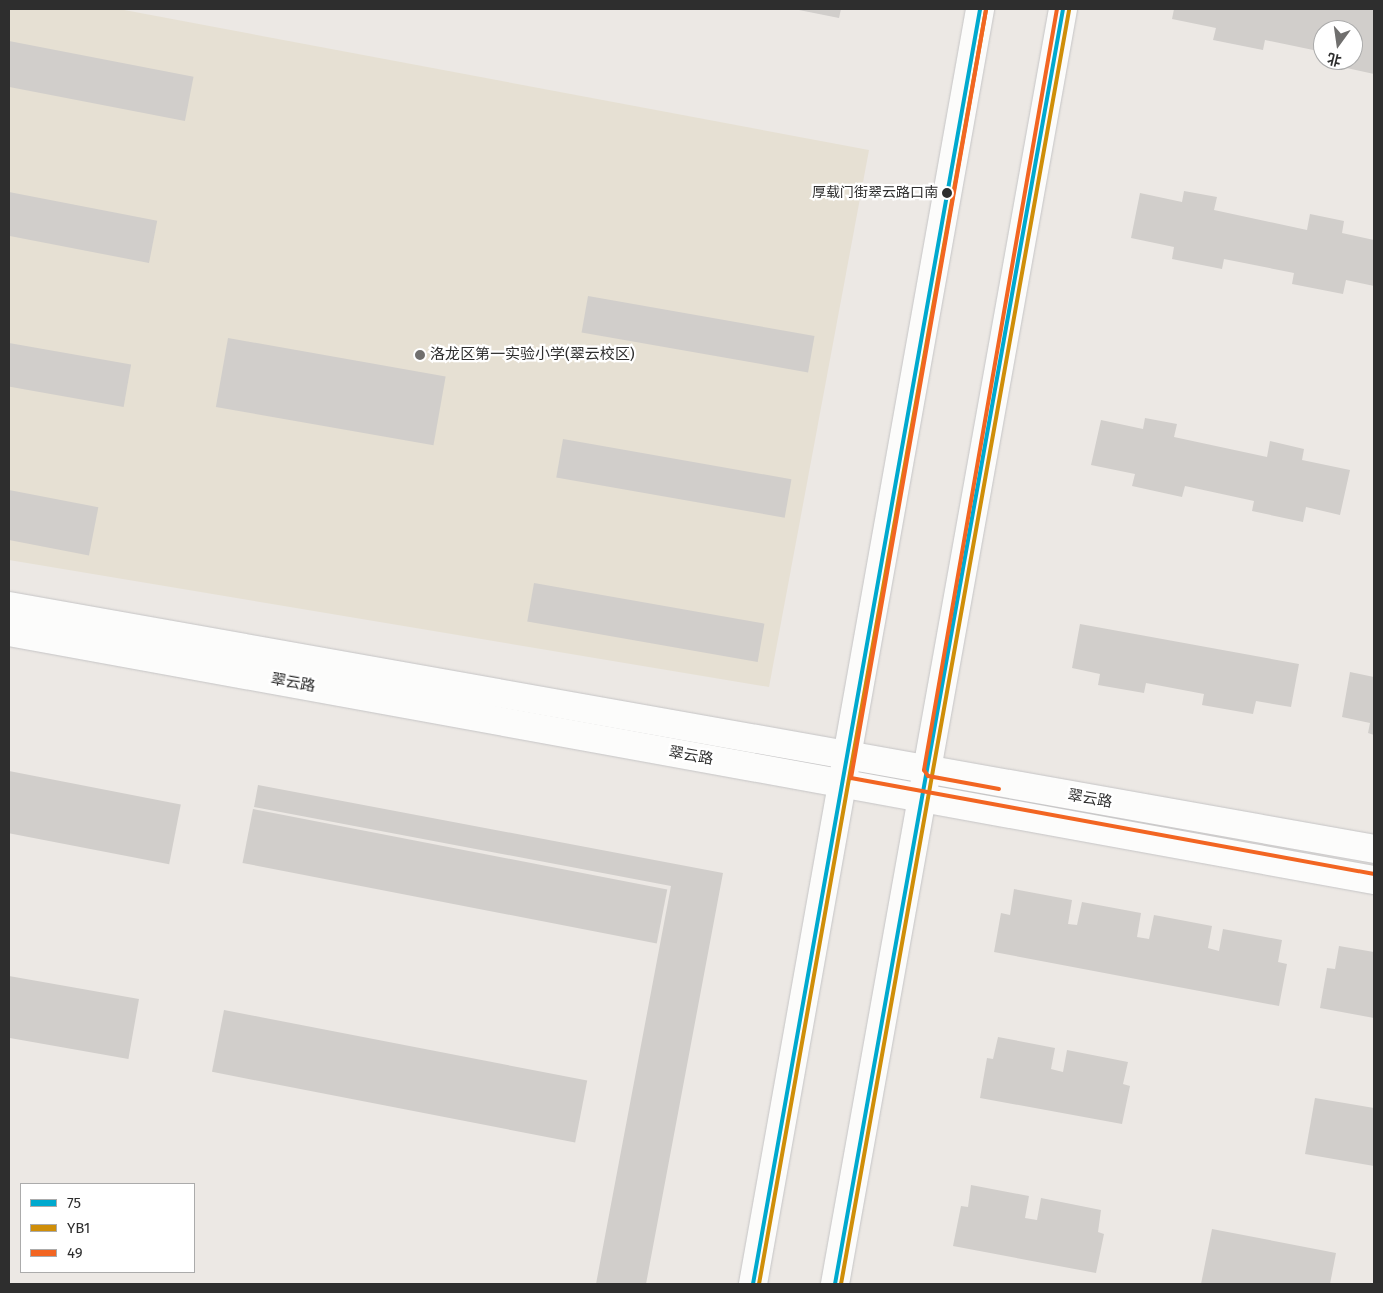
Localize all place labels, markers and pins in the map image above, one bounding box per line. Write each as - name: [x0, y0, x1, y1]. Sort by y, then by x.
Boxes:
- place label: 厚载门街翠云路口南: [812, 185, 938, 201]
- marker: 厚载门街翠云路口南: [942, 188, 952, 198]
- place label: 洛龙区第一实验小学(翠云校区): [430, 346, 635, 364]
- marker: 洛龙区第一实验小学(翠云校区): [414, 349, 426, 361]

